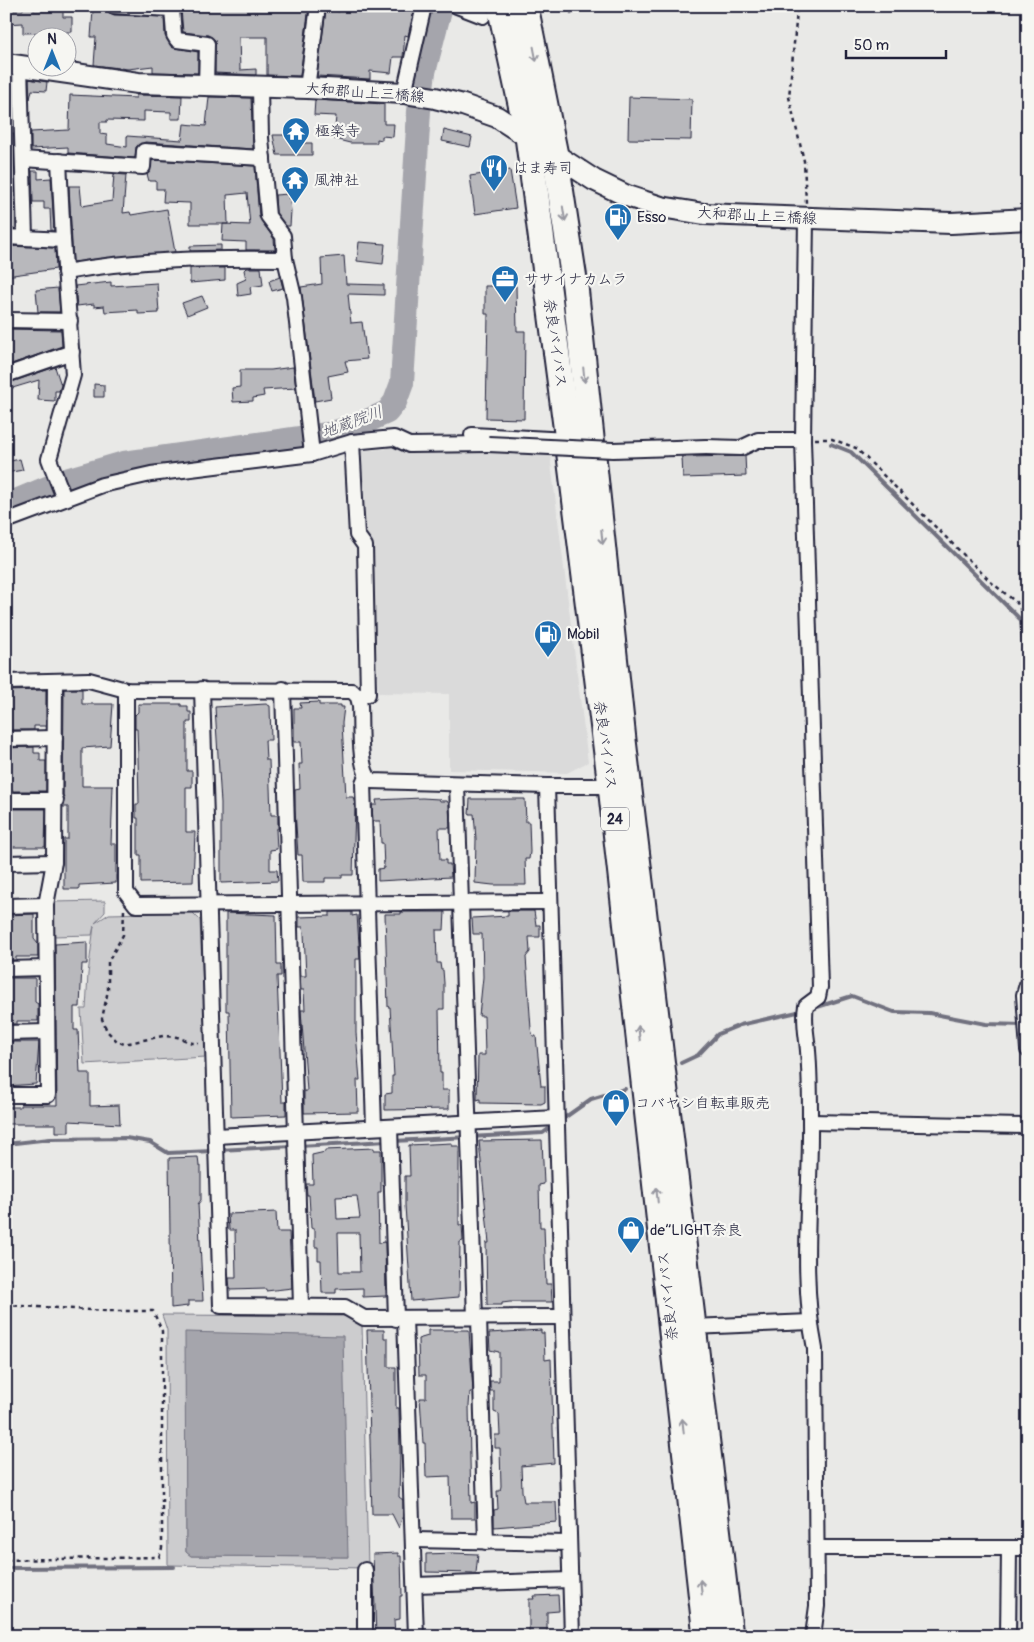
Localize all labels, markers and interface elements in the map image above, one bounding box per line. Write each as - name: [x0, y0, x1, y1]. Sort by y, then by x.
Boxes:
- north arrow: [28, 28, 78, 78]
- scale bar: [846, 28, 946, 60]
- text: N: [47, 31, 57, 48]
- text: 50 m: [854, 36, 889, 55]
- one-way arrow: [530, 46, 540, 62]
- street label: 大和郡山上三橋線: [304, 79, 426, 107]
- temple icon: 極楽寺: [281, 116, 311, 155]
- place label: 極楽寺: [315, 122, 360, 141]
- restaurant icon: はま寿司: [479, 153, 509, 192]
- place label: はま寿司: [513, 159, 573, 178]
- temple icon: 風神社: [280, 165, 310, 204]
- place label: 風神社: [314, 171, 359, 190]
- fuel station icon: Esso: [603, 202, 633, 241]
- street label: 大和郡山上三橋線: [697, 203, 817, 229]
- one-way arrow: [559, 206, 569, 222]
- place label: Esso: [637, 208, 666, 227]
- office icon: ササイナカムラ: [490, 264, 520, 303]
- place label: ササイナカムラ: [524, 270, 627, 289]
- street label: 奈良バイパス: [539, 297, 571, 389]
- one-way arrow: [579, 367, 589, 383]
- water label: 地蔵院川: [319, 402, 385, 442]
- one-way arrow: [597, 528, 607, 544]
- fuel station icon: Mobil: [533, 619, 563, 658]
- place label: Mobil: [567, 625, 599, 644]
- street label: 奈良バイパス: [589, 699, 621, 791]
- road number: 24: [601, 808, 629, 831]
- one-way arrow: [634, 1026, 644, 1042]
- shop icon: コバヤシ自転車販売: [601, 1088, 631, 1127]
- place label: コバヤシ自転車販売: [635, 1094, 770, 1113]
- one-way arrow: [652, 1187, 662, 1203]
- shop icon: de”LIGHT奈良: [616, 1215, 646, 1254]
- place label: de”LIGHT奈良: [650, 1221, 741, 1240]
- street label: 奈良バイパス: [654, 1250, 682, 1342]
- one-way arrow: [678, 1418, 688, 1434]
- one-way arrow: [696, 1580, 706, 1596]

